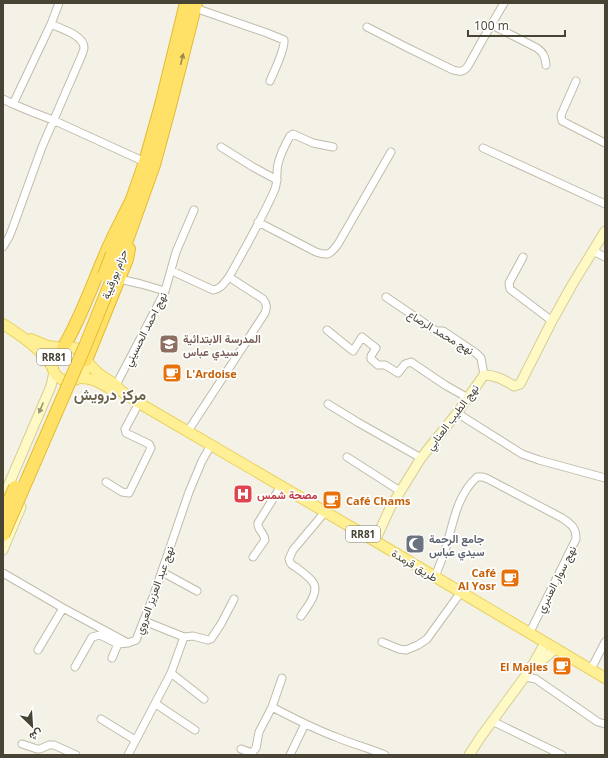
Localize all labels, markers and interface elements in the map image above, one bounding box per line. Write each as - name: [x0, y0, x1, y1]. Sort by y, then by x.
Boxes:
- scale bar: [468, 12, 565, 38]
- text: 100 m: [474, 17, 509, 34]
- one-way arrow: [179, 53, 185, 65]
- street label: حزام بورقيبة: [98, 247, 131, 302]
- street label: نهج احمد الحسيني: [120, 289, 173, 370]
- street label: نهج محمد الرصاع: [405, 306, 477, 359]
- place label: المدرسة الابتدائية سيدي عباس: [183, 331, 261, 361]
- school or university icon: المدرسة الابتدائية سيدي عباس: [158, 333, 180, 355]
- road number: RR81: [37, 349, 71, 365]
- cafe icon: L'Ardoise: [161, 362, 183, 384]
- place label: L'Ardoise: [186, 366, 237, 381]
- street label: نهج الطيب العنابي: [422, 381, 484, 455]
- district label: مركز درويش: [74, 384, 146, 404]
- one-way arrow: [38, 403, 44, 414]
- hospital icon: مصحة شمس: [232, 483, 254, 505]
- place label: مصحة شمس: [257, 487, 317, 502]
- cafe icon: Café Chams: [321, 489, 343, 511]
- place label: Café Chams: [346, 493, 411, 508]
- road number: RR81: [346, 526, 380, 542]
- place label: جامع الرحمة سيدي عباس: [429, 531, 485, 561]
- mosque icon: جامع الرحمة سيدي عباس: [404, 533, 426, 555]
- street label: نهج سوار العنبري: [533, 543, 582, 616]
- street label: نهج عبد العزيز العروي: [131, 544, 180, 637]
- street label: طريق قرمدة: [389, 545, 441, 585]
- place label: Café Al Yosr: [458, 565, 496, 593]
- cafe icon: Café Al Yosr: [499, 567, 521, 589]
- cafe icon: El Majles: [551, 655, 573, 677]
- place label: El Majles: [500, 659, 549, 674]
- north arrow: [12, 706, 52, 746]
- text: ش: [27, 726, 46, 745]

